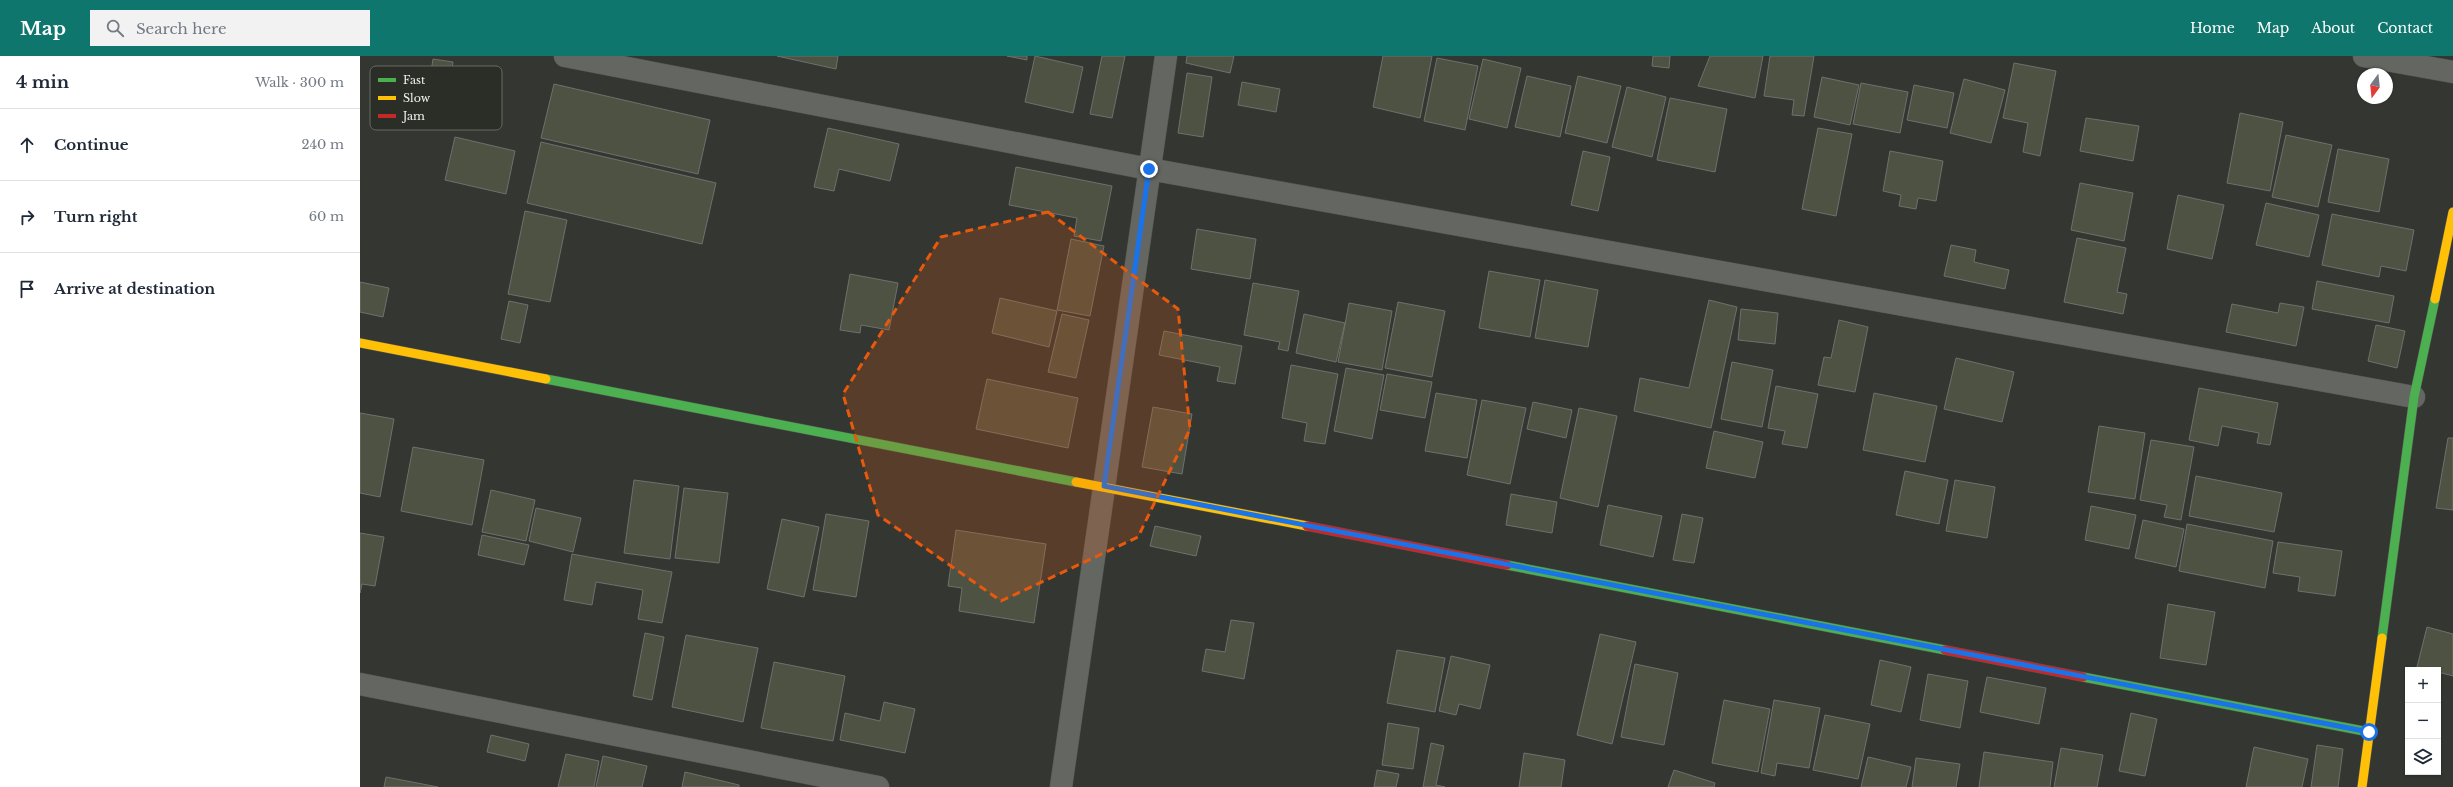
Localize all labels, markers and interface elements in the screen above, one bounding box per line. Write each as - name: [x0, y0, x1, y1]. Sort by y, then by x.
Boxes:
- search box: [90, 10, 370, 46]
- text: Map: [20, 17, 66, 40]
- icon: search: [104, 17, 126, 39]
- text: Search here: [136, 19, 227, 38]
- text: Home: [2190, 19, 2235, 37]
- text: Map: [2257, 19, 2289, 37]
- text: About: [2311, 19, 2355, 37]
- text: Contact: [2377, 19, 2433, 37]
- legend: [370, 66, 502, 130]
- north arrow: [2357, 68, 2393, 104]
- text: 4 min: [16, 72, 69, 93]
- text: Fast: [403, 73, 426, 87]
- text: Walk · 300 m: [255, 74, 344, 91]
- text: Slow: [403, 91, 431, 105]
- text: Jam: [401, 109, 425, 123]
- icon: ahead: [16, 134, 38, 156]
- text: Continue: [54, 135, 129, 154]
- text: 240 m: [301, 136, 344, 153]
- route end: [1140, 160, 1158, 178]
- icon: right: [16, 206, 38, 228]
- text: Turn right: [54, 207, 137, 226]
- text: 60 m: [309, 208, 344, 225]
- icon: arrive: [16, 278, 38, 300]
- text: Arrive at destination: [54, 279, 215, 298]
- map controls: [2405, 667, 2441, 775]
- button: +: [2405, 667, 2441, 703]
- button: −: [2405, 703, 2441, 739]
- route start: [2360, 723, 2378, 741]
- button: layers: [2405, 739, 2441, 775]

